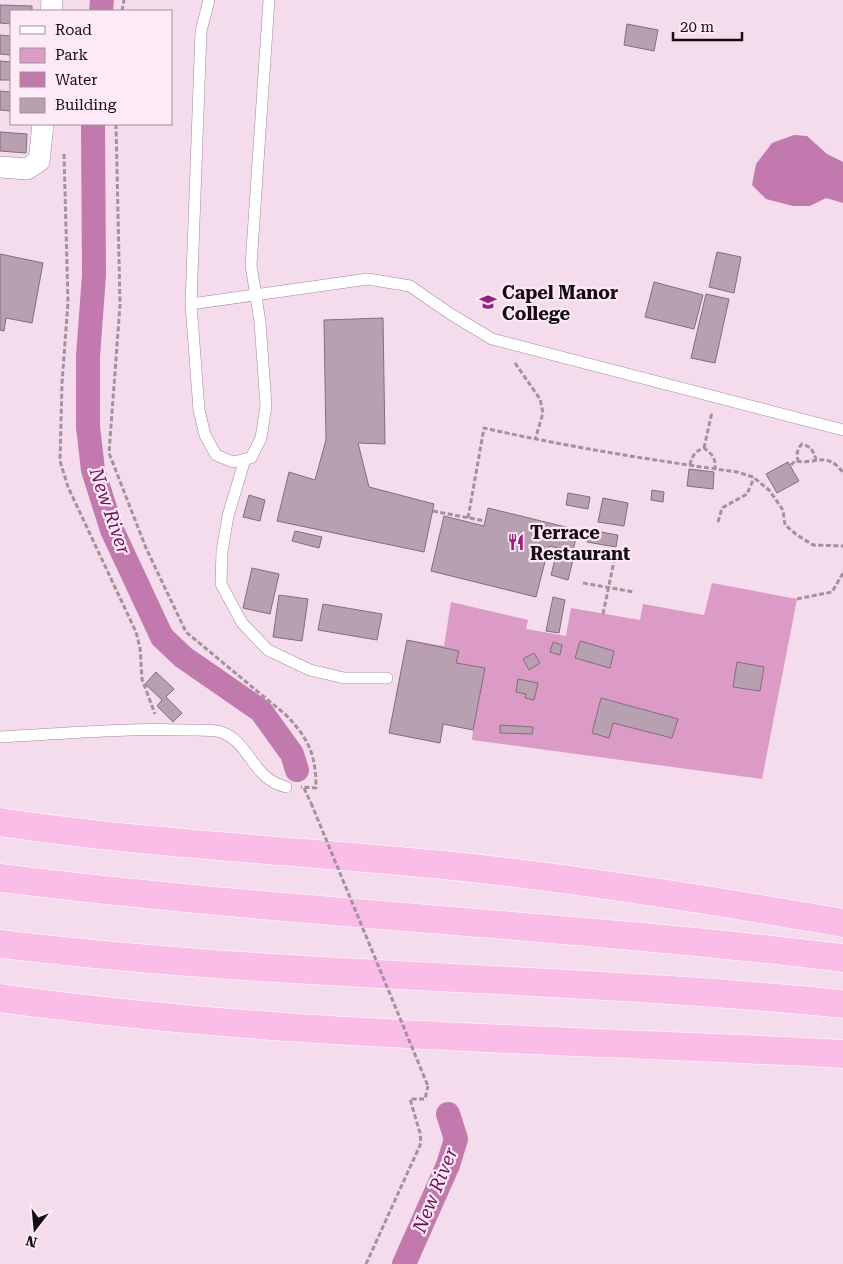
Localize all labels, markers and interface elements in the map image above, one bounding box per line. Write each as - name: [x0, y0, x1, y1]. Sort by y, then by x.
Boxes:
- legend: [10, 10, 172, 125]
- scale bar: [673, 10, 742, 42]
- text: 20 m: [680, 18, 715, 36]
- text: Road: [55, 21, 92, 39]
- text: Park: [55, 46, 89, 64]
- text: Water: [55, 71, 97, 89]
- text: Building: [55, 96, 117, 114]
- place label: Capel Manor College: [502, 282, 618, 324]
- school or university icon: Capel Manor College: [478, 292, 498, 312]
- water label: New River: [84, 464, 136, 557]
- place label: Terrace Restaurant: [530, 522, 630, 564]
- restaurant icon: Terrace Restaurant: [506, 532, 526, 552]
- water label: New River: [407, 1144, 463, 1237]
- north arrow: [10, 1204, 60, 1254]
- text: N: [24, 1232, 39, 1251]

